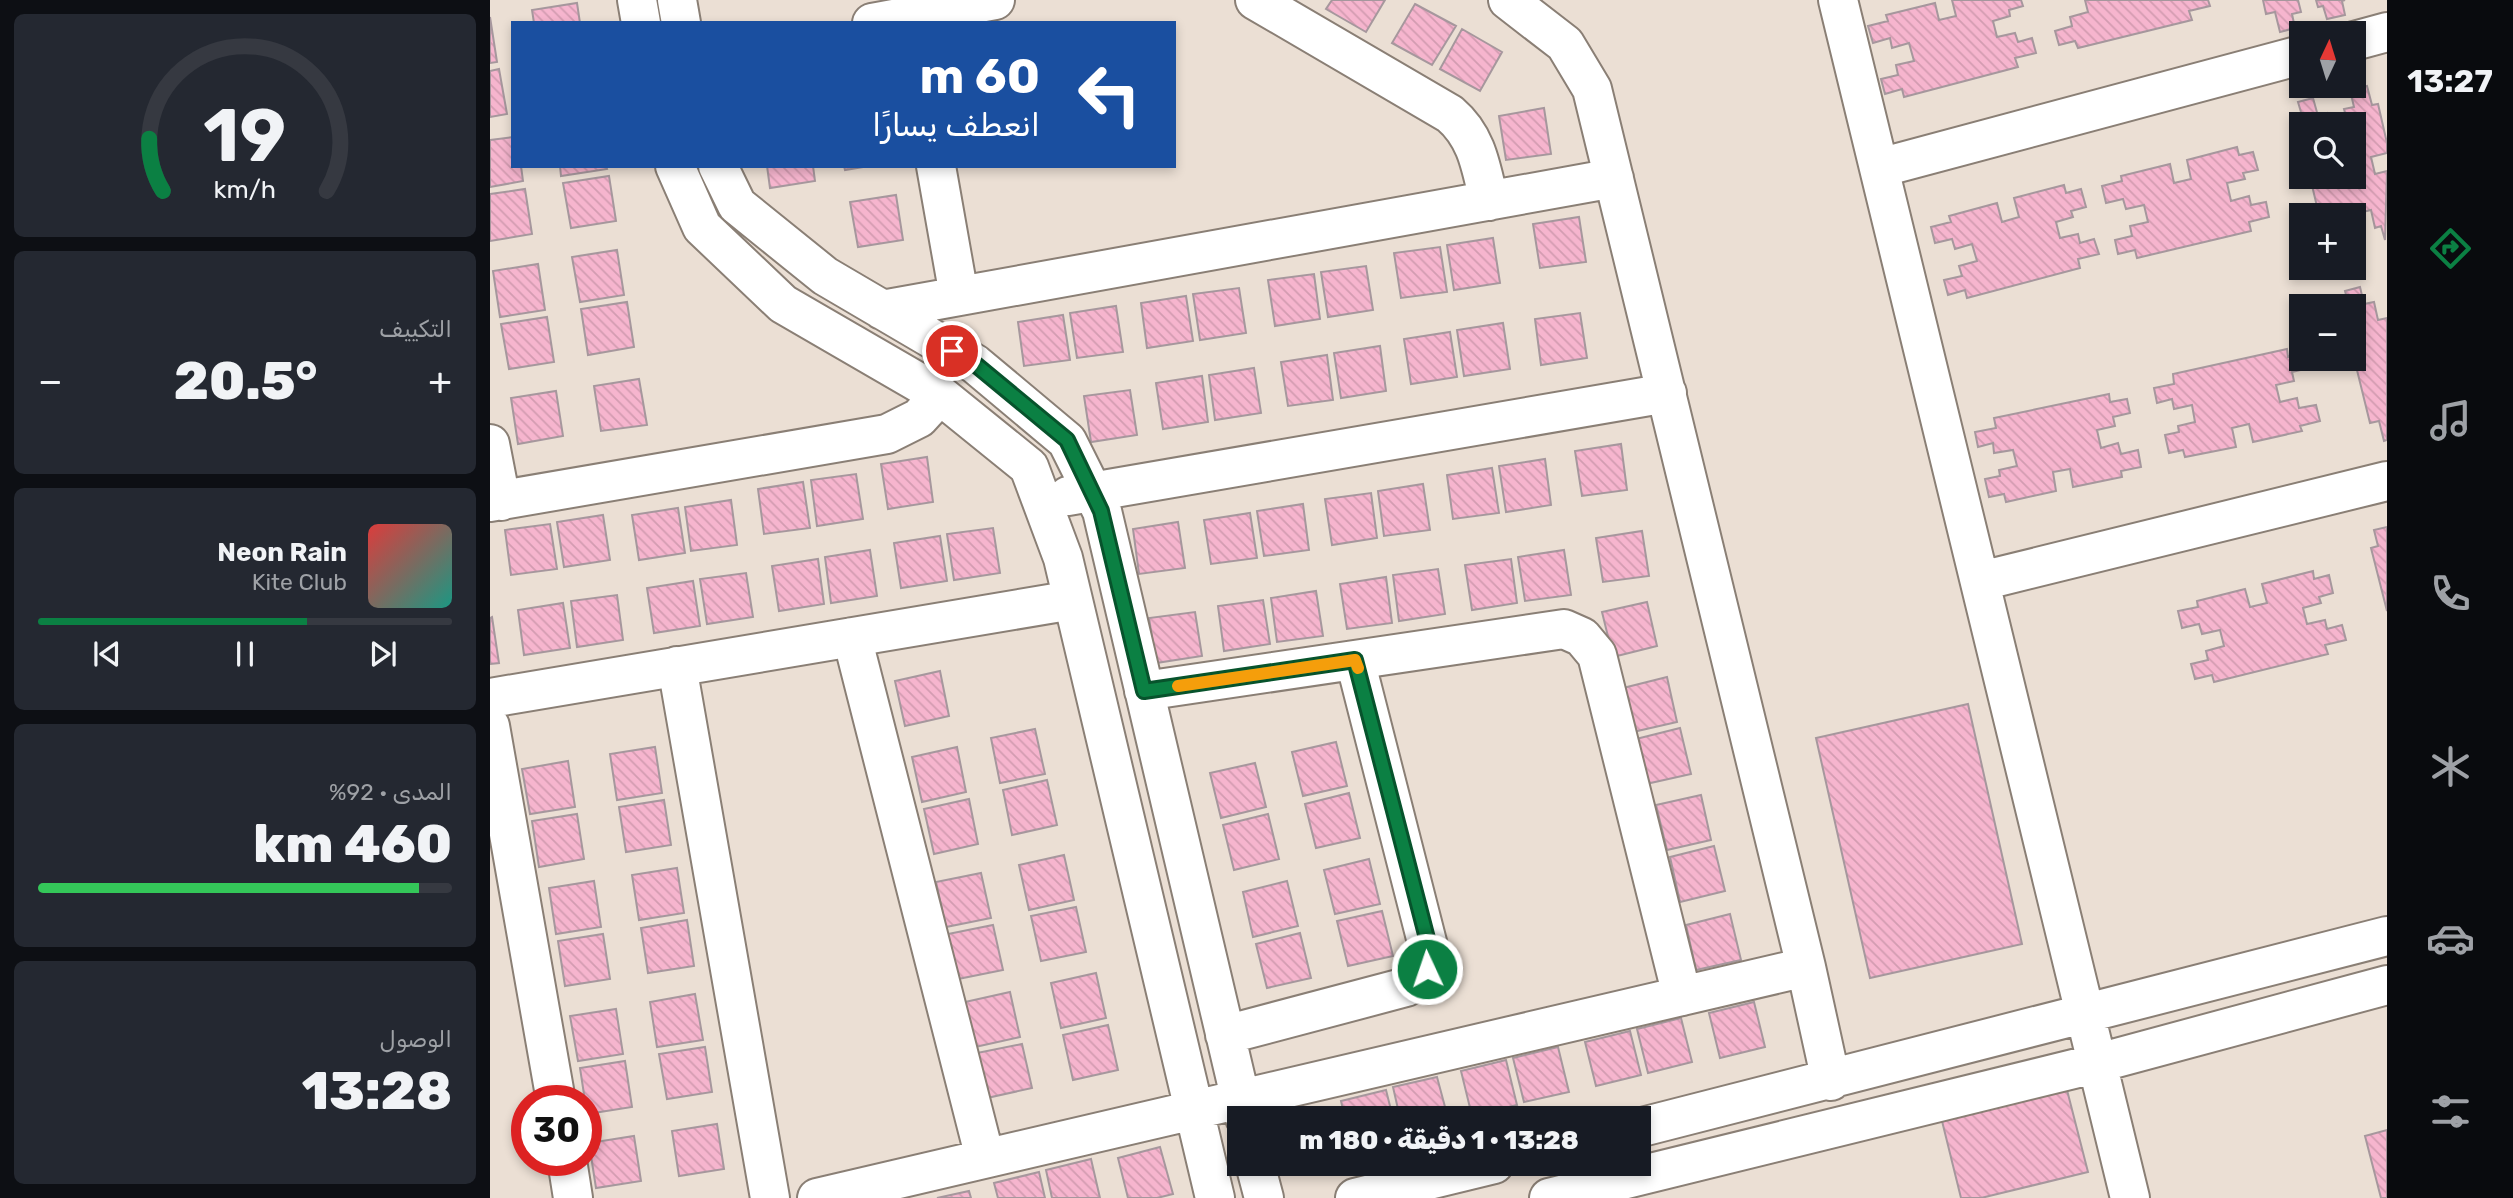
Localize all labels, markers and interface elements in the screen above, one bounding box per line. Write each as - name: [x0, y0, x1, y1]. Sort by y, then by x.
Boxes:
- north arrow: [2289, 21, 2366, 98]
- map controls: [2289, 21, 2366, 371]
- text: 60 m: [919, 47, 1040, 105]
- icon: left: [1064, 49, 1155, 140]
- text: 13:27: [2407, 62, 2493, 100]
- text: 19: [204, 94, 286, 180]
- text: انعطف يسارًا: [872, 106, 1040, 144]
- button: search: [2289, 112, 2366, 189]
- text: km/h: [214, 175, 276, 204]
- button: +: [2289, 203, 2366, 280]
- icon: directions: [2426, 224, 2475, 273]
- button: −: [2289, 294, 2366, 371]
- text: التكييف: [379, 315, 452, 343]
- pin: [922, 321, 982, 381]
- icon: arrive: [933, 332, 971, 370]
- text: 20.5°: [174, 350, 317, 412]
- text: −: [38, 358, 63, 404]
- text: +: [428, 358, 452, 404]
- icon: music: [2426, 396, 2475, 445]
- text: Neon Rain: [217, 537, 347, 568]
- text: Kite Club: [252, 568, 347, 596]
- icon: phone: [2426, 569, 2475, 618]
- icon: previous: [88, 635, 126, 673]
- icon: pause: [226, 635, 264, 673]
- icon: next: [364, 635, 402, 673]
- icon: climate: [2426, 742, 2475, 791]
- text: المدى · 92%: [329, 778, 452, 806]
- text: 460 km: [253, 813, 452, 875]
- icon: car: [2426, 914, 2475, 963]
- position arrow: [1390, 932, 1464, 1006]
- text: الوصول: [380, 1025, 452, 1053]
- text: 13:28: [302, 1060, 452, 1122]
- speed limit sign: 30: [511, 1085, 602, 1176]
- icon: filters: [2426, 1087, 2475, 1136]
- text: 13:28 · 1 دقيقة · 180 m: [1299, 1125, 1579, 1156]

